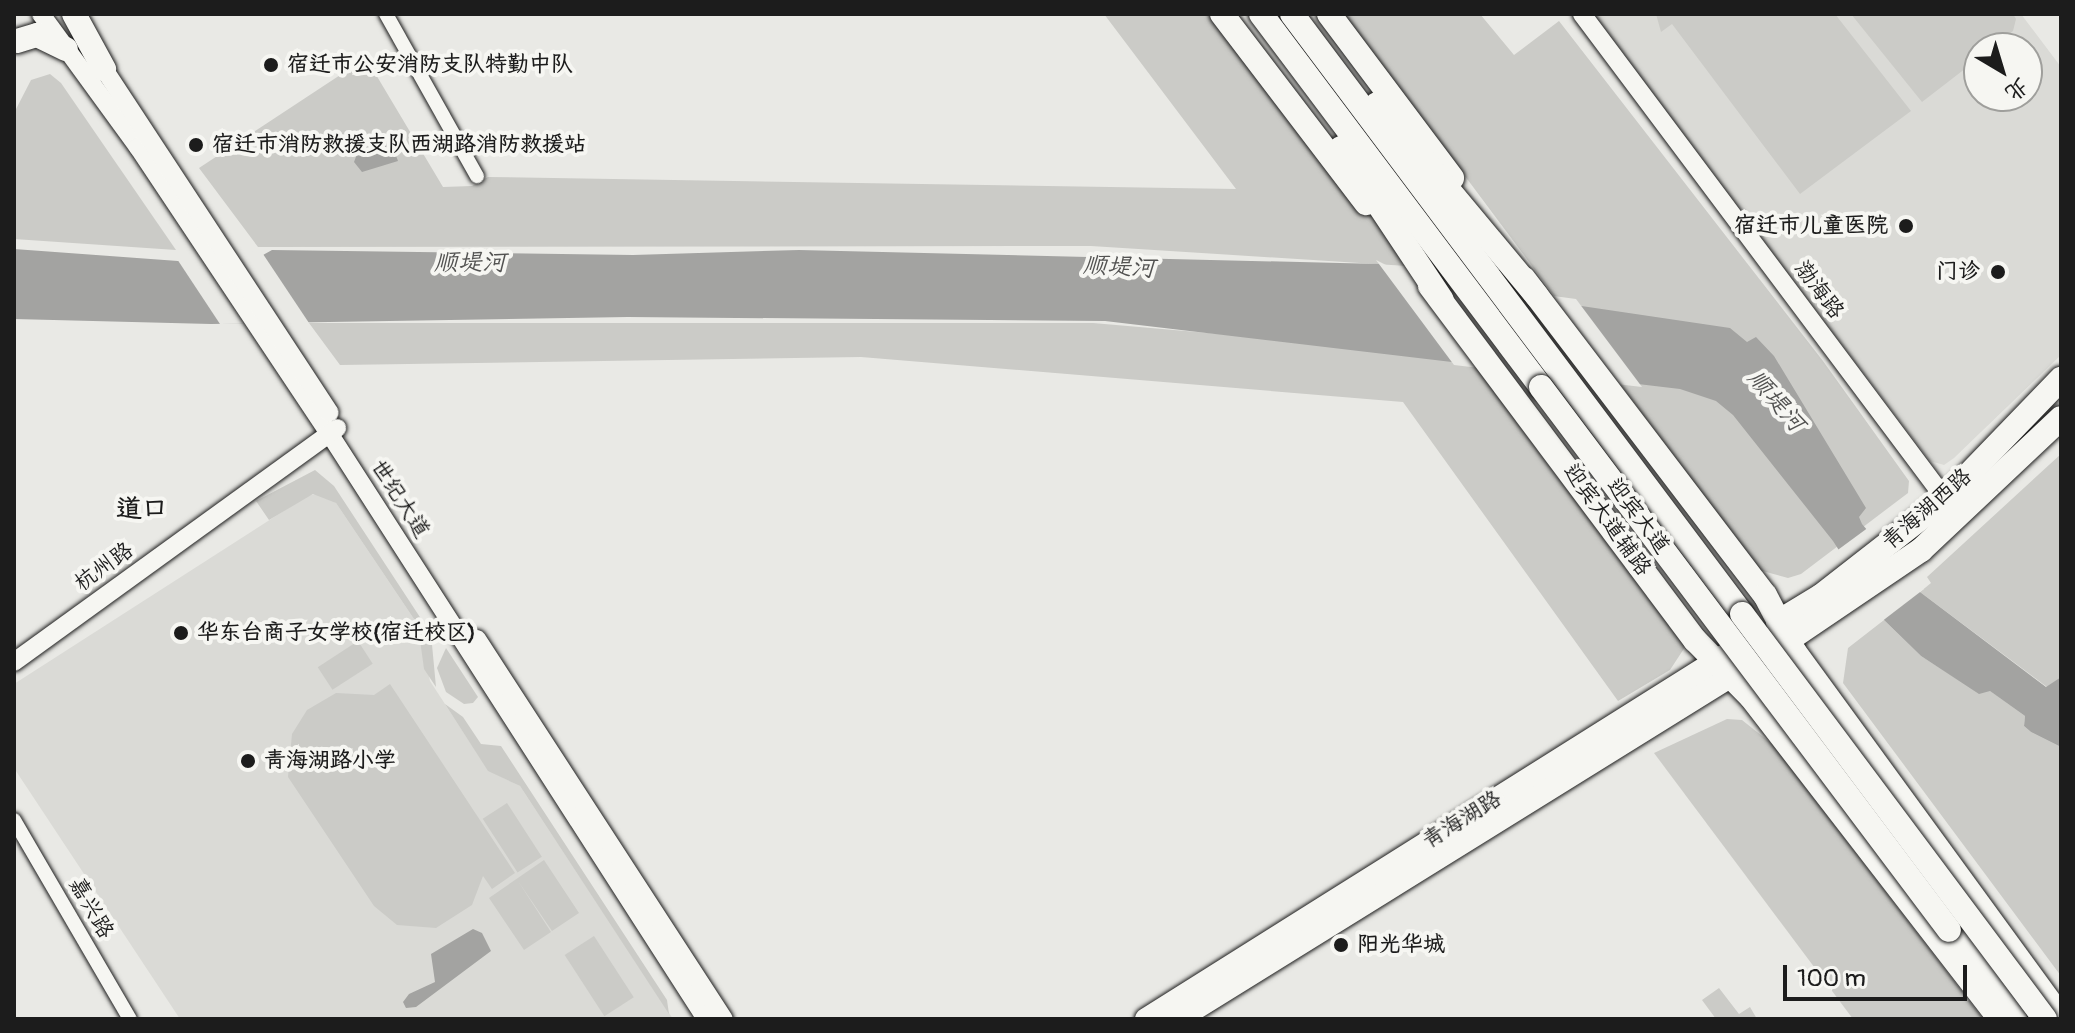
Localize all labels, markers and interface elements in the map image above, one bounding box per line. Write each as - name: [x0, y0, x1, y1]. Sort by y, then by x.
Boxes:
- north arrow: [1963, 32, 2043, 112]
- place label: 宿迁市公安消防支队特勤中队: [287, 52, 573, 78]
- marker: 宿迁市公安消防支队特勤中队: [262, 56, 280, 74]
- text: 北: [1999, 72, 2034, 107]
- place label: 宿迁市消防救援支队西湖路消防救援站: [212, 132, 586, 158]
- marker: 宿迁市消防救援支队西湖路消防救援站: [187, 136, 205, 154]
- place label: 宿迁市儿童医院: [1734, 213, 1888, 239]
- marker: 宿迁市儿童医院: [1895, 215, 1917, 237]
- water label: 顺堤河: [434, 249, 506, 277]
- water label: 顺堤河: [1082, 251, 1156, 283]
- street label: 渤海路: [1789, 256, 1849, 324]
- place label: 门诊: [1936, 259, 1980, 285]
- marker: 门诊: [1987, 261, 2009, 283]
- water label: 顺堤河: [1742, 364, 1810, 438]
- street label: 世纪大道: [365, 455, 435, 543]
- street label: 迎宾大道辅路: [1558, 459, 1656, 581]
- street label: 青海湖西路: [1877, 463, 1977, 555]
- street label: 迎宾大道: [1601, 473, 1675, 559]
- district label: 道口: [116, 494, 168, 526]
- street label: 杭州路: [70, 537, 138, 597]
- place label: 华东台商子女学校(宿迁校区): [197, 620, 476, 646]
- marker: 华东台商子女学校(宿迁校区): [172, 624, 190, 642]
- place label: 青海湖路小学: [264, 748, 396, 774]
- marker: 青海湖路小学: [239, 752, 257, 770]
- street label: 青海湖路: [1418, 785, 1506, 855]
- street label: 嘉兴路: [63, 873, 119, 943]
- place label: 阳光华城: [1357, 932, 1445, 958]
- marker: 阳光华城: [1332, 936, 1350, 954]
- scale bar: [1787, 949, 1971, 999]
- text: 100 m: [1797, 964, 1866, 993]

